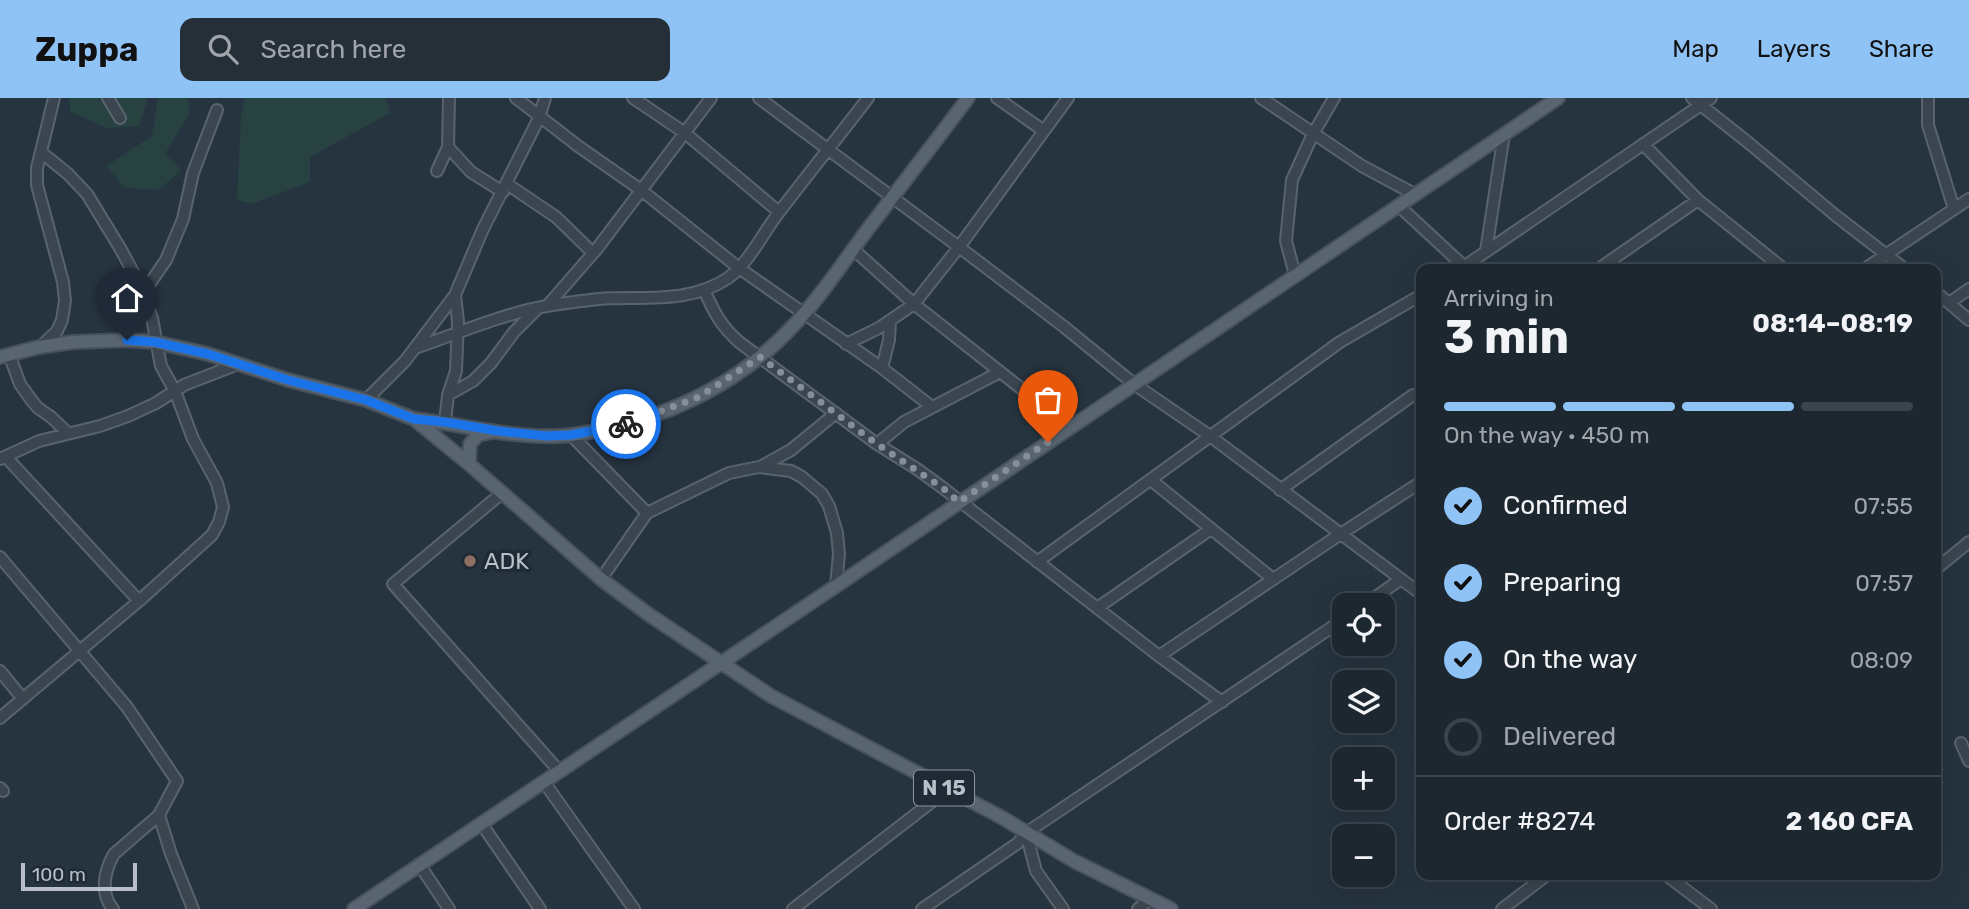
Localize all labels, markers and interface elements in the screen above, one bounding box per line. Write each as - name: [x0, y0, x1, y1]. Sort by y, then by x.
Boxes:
- search box: [180, 18, 670, 81]
- text: Zuppa: [35, 30, 138, 69]
- icon: search: [204, 30, 242, 68]
- text: Search here: [260, 34, 406, 65]
- text: Map: [1672, 35, 1719, 63]
- text: Layers: [1757, 35, 1831, 63]
- text: Share: [1869, 35, 1934, 63]
- pin: [97, 268, 157, 340]
- icon: home: [108, 279, 146, 317]
- text: Arriving in: [1444, 284, 1554, 312]
- text: 08:14–08:19: [1752, 308, 1913, 339]
- text: 3 min: [1444, 310, 1569, 365]
- pin: [1018, 370, 1078, 442]
- icon: bag: [1029, 381, 1067, 419]
- courier: [591, 389, 661, 459]
- icon: bike: [607, 405, 645, 443]
- text: On the way · 450 m: [1444, 421, 1650, 449]
- icon: check: [1444, 487, 1482, 525]
- text: Confirmed: [1503, 490, 1628, 521]
- text: 07:55: [1853, 492, 1913, 520]
- place label: ADK: [484, 547, 529, 575]
- marker: ADK: [462, 553, 478, 569]
- icon: check: [1444, 564, 1482, 602]
- text: Preparing: [1503, 567, 1621, 598]
- text: 07:57: [1855, 569, 1913, 597]
- map controls: [1332, 593, 1395, 887]
- button: locate: [1332, 593, 1395, 656]
- icon: check: [1444, 641, 1482, 679]
- text: On the way: [1503, 644, 1637, 675]
- text: 08:09: [1850, 646, 1913, 674]
- button: layers: [1332, 670, 1395, 733]
- text: Delivered: [1503, 721, 1616, 752]
- button: +: [1332, 747, 1395, 810]
- road number: N 15: [914, 770, 974, 806]
- text: Order #8274: [1444, 806, 1595, 837]
- text: 2 160 CFA: [1786, 806, 1913, 837]
- button: −: [1332, 824, 1395, 887]
- scale bar: [21, 860, 136, 892]
- text: 100 m: [32, 863, 86, 886]

